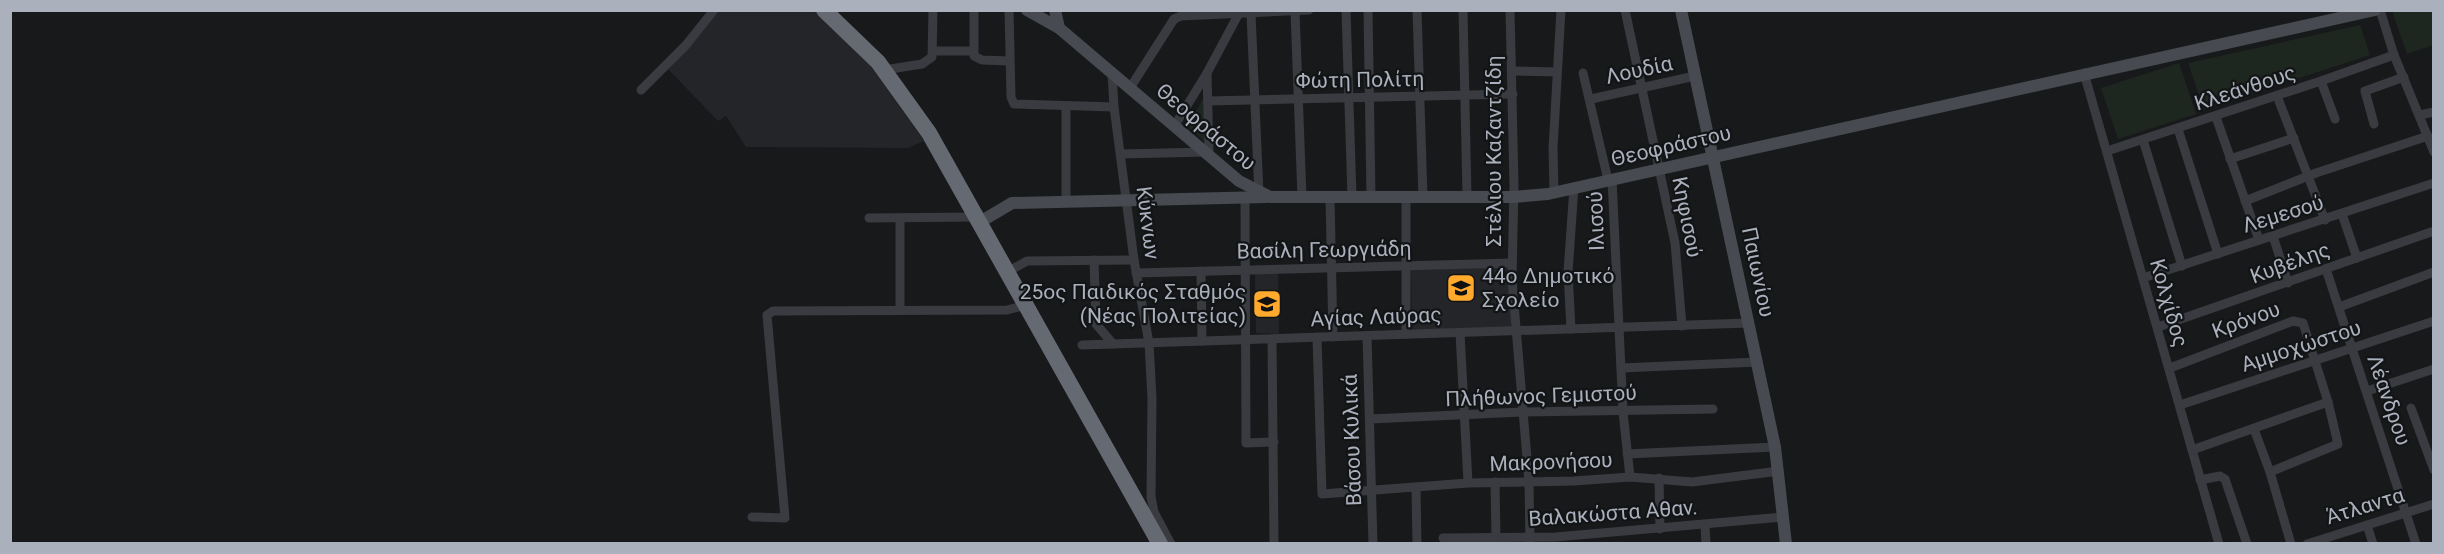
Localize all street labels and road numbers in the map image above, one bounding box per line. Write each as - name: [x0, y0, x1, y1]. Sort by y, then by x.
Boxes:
- street label: Λουδία: [1603, 51, 1675, 89]
- street label: Στέλιου Καζαντζίδη: [1482, 55, 1506, 247]
- street label: Κλεάνθους: [2191, 60, 2299, 116]
- street label: Φώτη Πολίτη: [1295, 67, 1425, 93]
- street label: Θεοφράστου: [1151, 78, 1261, 176]
- street label: Θεοφράστου: [1609, 121, 1733, 171]
- street label: Κηφισού: [1667, 175, 1707, 259]
- street label: Κύκνων: [1132, 185, 1164, 261]
- street label: Λεμεσού: [2239, 190, 2327, 238]
- street label: Ιλισού: [1583, 191, 1609, 251]
- street label: Παιωνίου: [1737, 225, 1779, 319]
- street label: Βασίλη Γεωργιάδη: [1236, 236, 1412, 264]
- street label: Κυβέλης: [2247, 238, 2333, 288]
- street label: Κολχίδος: [2145, 256, 2193, 350]
- street label: Κρόνου: [2209, 297, 2283, 343]
- street label: Αγίας Λαύρας: [1310, 303, 1442, 331]
- street label: Αμμοχώστου: [2238, 315, 2364, 377]
- street label: Λέανδρου: [2362, 352, 2416, 448]
- street label: Βάσου Κυλικά: [1338, 374, 1366, 506]
- street label: Πλήθωνος Γεμιστού: [1445, 381, 1637, 411]
- street label: Μακρονήσου: [1489, 448, 1613, 476]
- street label: Άτλαντα: [2323, 483, 2407, 529]
- street label: Βαλακώστα Αθαν.: [1528, 495, 1698, 531]

